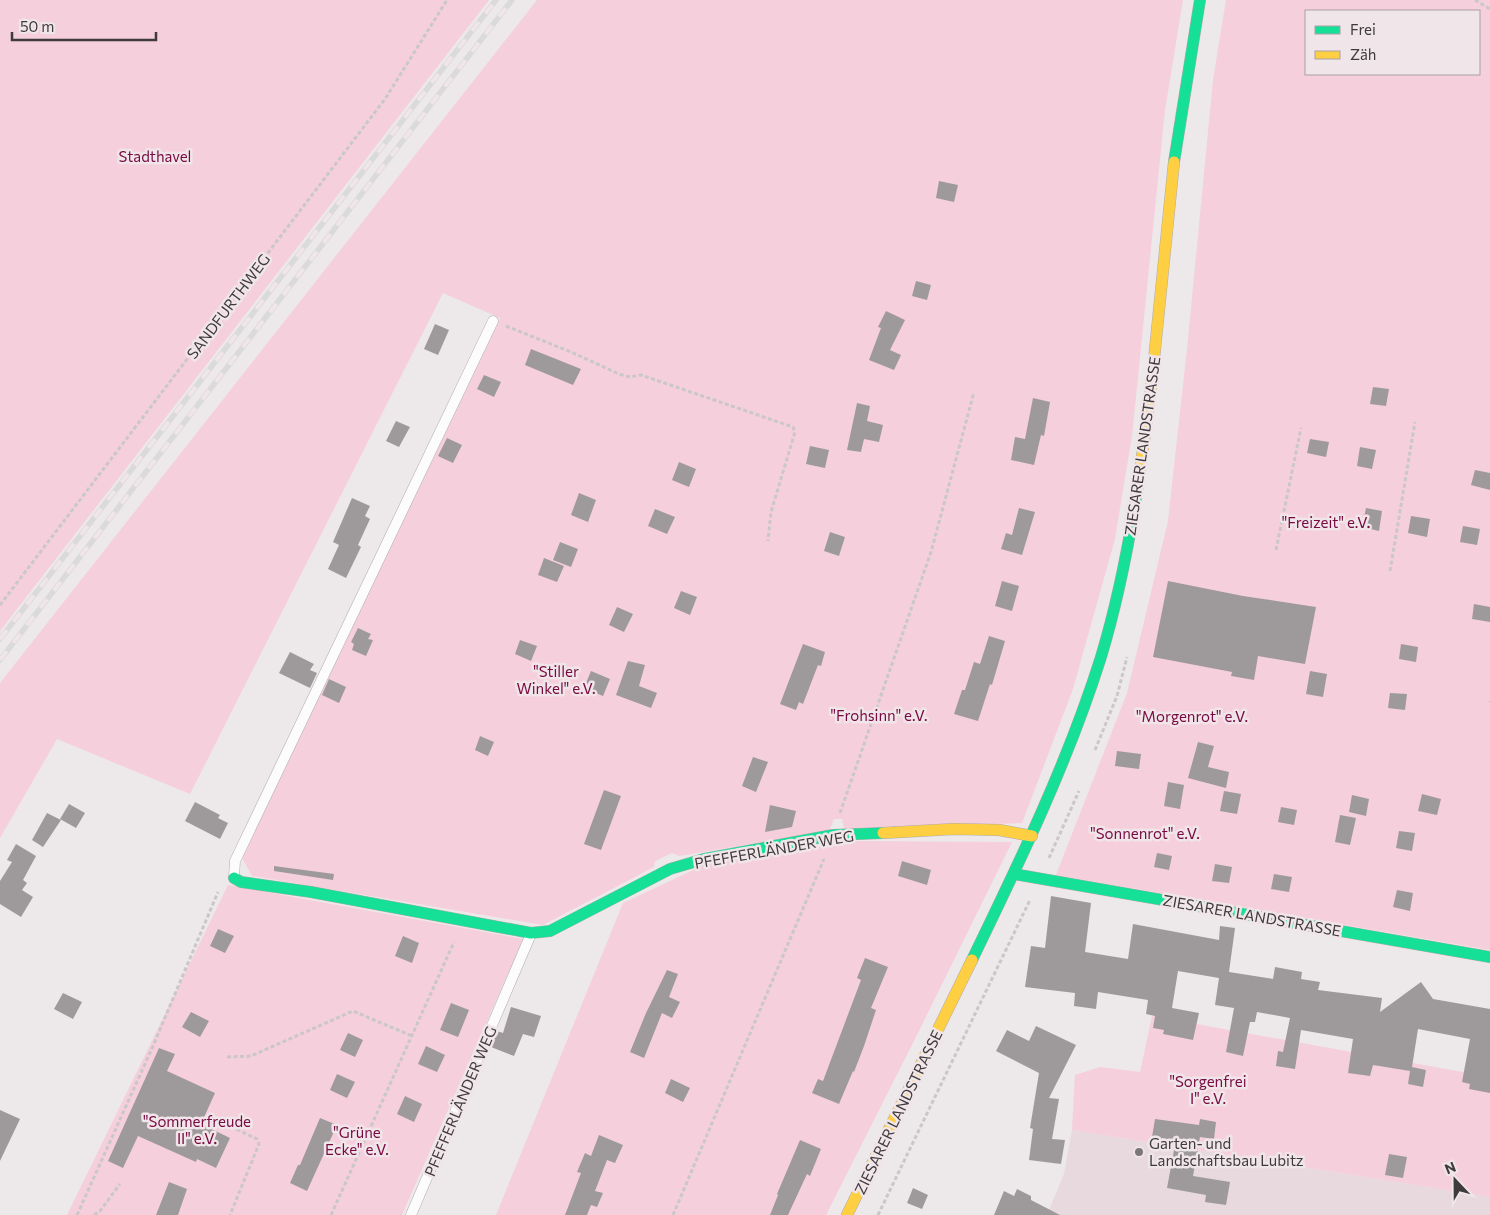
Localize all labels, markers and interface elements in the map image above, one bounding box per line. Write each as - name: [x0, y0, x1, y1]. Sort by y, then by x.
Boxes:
- scale bar: [12, 10, 156, 42]
- legend: [1305, 10, 1480, 75]
- text: 50 m: [20, 17, 54, 35]
- text: Frei: [1350, 20, 1376, 38]
- text: Zäh: [1350, 45, 1376, 63]
- park label: Stadthavel: [119, 147, 191, 165]
- street label: SANDFURTHWEG: [183, 250, 273, 362]
- street label: ZIESARER LANDSTRASSE: [1121, 355, 1163, 537]
- park label: "Freizeit" e.V.: [1282, 513, 1370, 531]
- park label: "Stiller Winkel" e.V.: [516, 662, 596, 697]
- park label: "Frohsinn" e.V.: [831, 706, 927, 724]
- park label: "Morgenrot" e.V.: [1136, 707, 1248, 725]
- park label: "Sonnenrot" e.V.: [1090, 824, 1200, 842]
- street label: PFEFFERLÄNDER WEG: [693, 826, 855, 872]
- street label: ZIESARER LANDSTRASSE: [1162, 890, 1343, 940]
- street label: PFEFFERLÄNDER WEG: [420, 1023, 500, 1179]
- street label: ZIESARER LANDSTRASSE: [850, 1027, 946, 1197]
- park label: "Sorgenfrei I" e.V.: [1169, 1072, 1247, 1107]
- park label: "Sommerfreude II" e.V.: [143, 1112, 251, 1147]
- park label: "Grüne Ecke" e.V.: [325, 1123, 389, 1158]
- place label: Garten- und Landschaftsbau Lubitz: [1149, 1134, 1304, 1169]
- marker: Garten- und Landschaftsbau Lubitz: [1133, 1146, 1145, 1158]
- north arrow: [1430, 1155, 1480, 1205]
- text: N: [1442, 1158, 1458, 1177]

